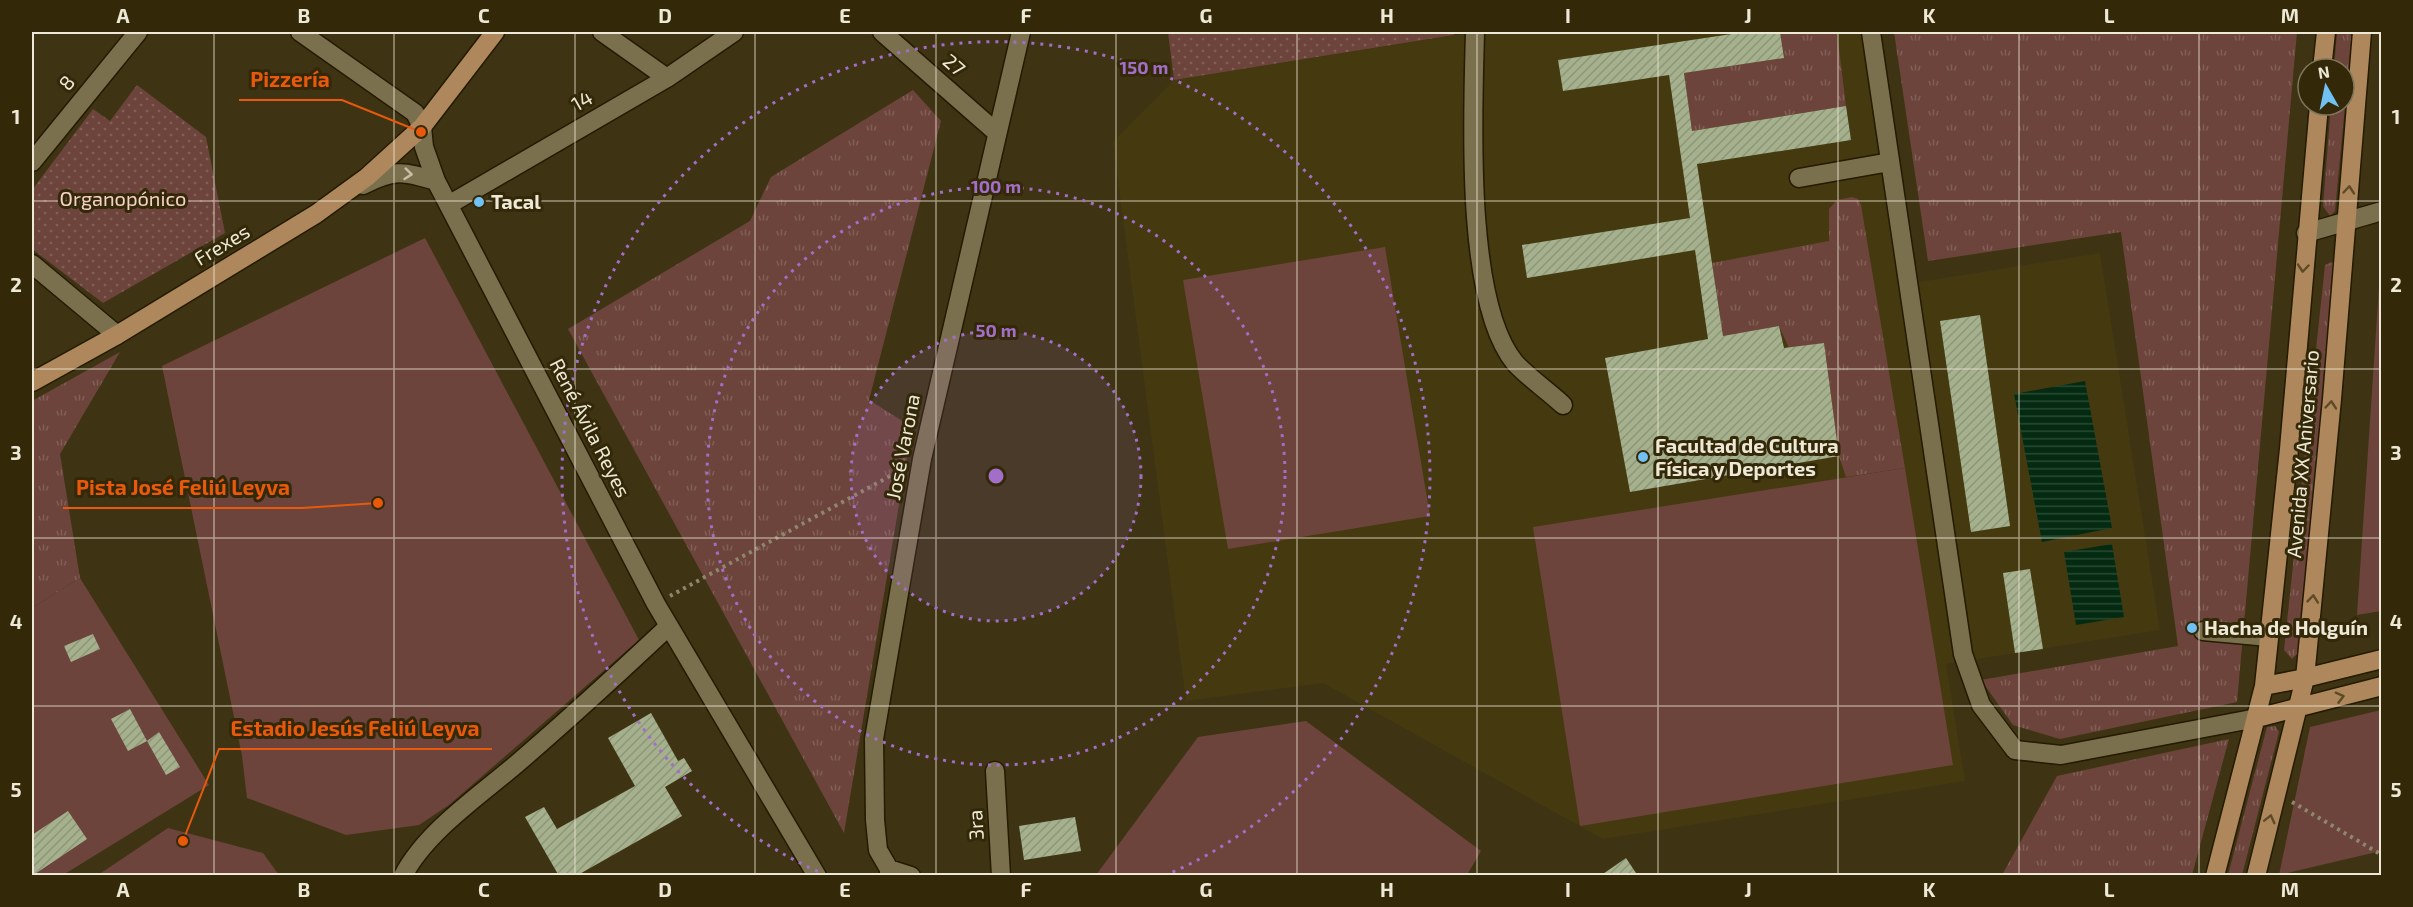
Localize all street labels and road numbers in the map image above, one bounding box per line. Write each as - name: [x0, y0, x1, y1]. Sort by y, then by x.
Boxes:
- street label: 27: [939, 48, 971, 80]
- street label: 8: [53, 70, 79, 95]
- street label: 14: [567, 85, 596, 116]
- street label: Frexes: [190, 218, 253, 270]
- street label: Avenida XX Aniversario: [2281, 349, 2323, 559]
- street label: René Ávila Reyes: [546, 354, 636, 501]
- street label: José Varona: [880, 392, 924, 502]
- street label: 3ra: [962, 809, 988, 841]

